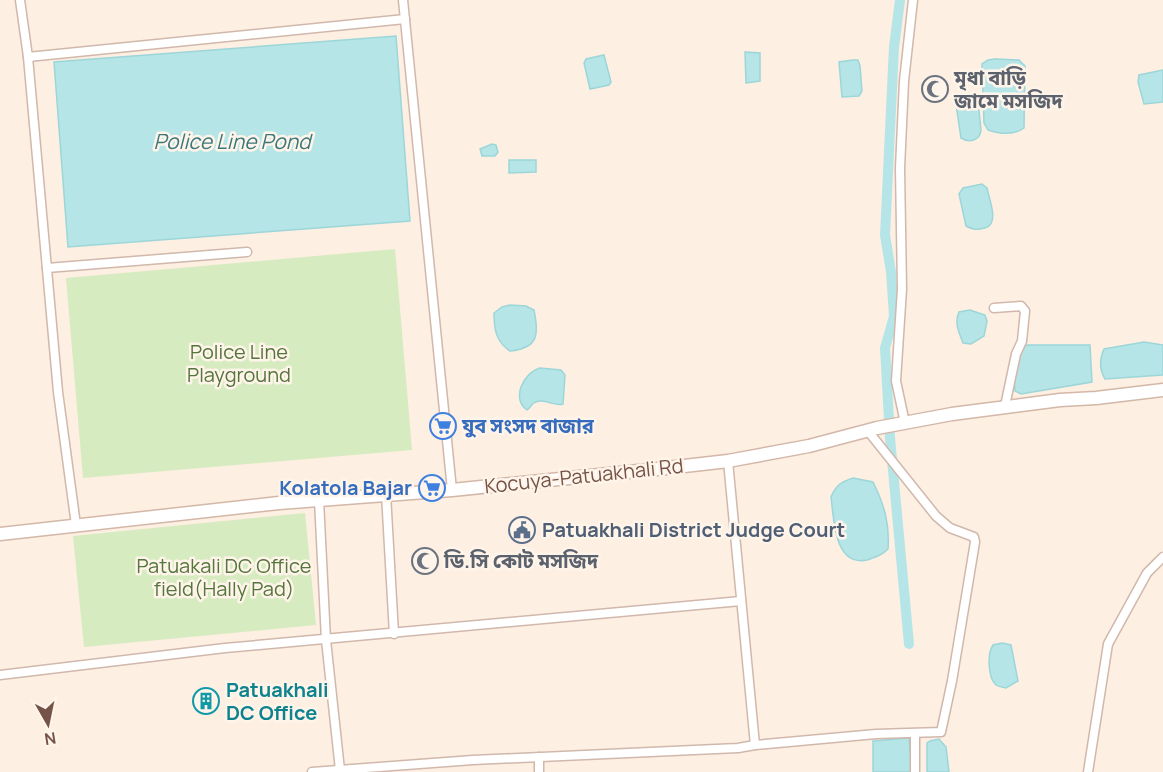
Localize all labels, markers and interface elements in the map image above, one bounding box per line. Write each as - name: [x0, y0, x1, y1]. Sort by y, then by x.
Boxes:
- place label: মৃধা বাড়ি জামে মসজিদ: [953, 64, 1063, 114]
- mosque icon: মৃধা বাড়ি জামে মসজিদ: [920, 74, 950, 104]
- water label: Police Line Pond: [153, 127, 313, 155]
- park label: Police Line Playground: [187, 338, 291, 388]
- supermarket icon: যুব সংসদ বাজার: [428, 411, 458, 441]
- place label: যুব সংসদ বাজার: [461, 412, 595, 439]
- street label: Kocuya-Patuakhali Rd: [483, 452, 685, 499]
- supermarket icon: Kolatola Bajar: [417, 473, 447, 503]
- place label: Kolatola Bajar: [279, 474, 412, 501]
- public building icon: Patuakhali District Judge Court: [507, 515, 537, 545]
- place label: Patuakhali District Judge Court: [542, 516, 845, 543]
- mosque icon: ডি.সি কোট মসজিদ: [410, 546, 440, 576]
- place label: ডি.সি কোট মসজিদ: [443, 547, 599, 574]
- park label: Patuakali DC Office field(Hally Pad): [137, 552, 311, 602]
- place label: Patuakhali DC Office: [226, 676, 329, 726]
- building icon: Patuakhali DC Office: [191, 686, 221, 716]
- north arrow: [18, 694, 78, 754]
- text: N: [43, 727, 58, 751]

